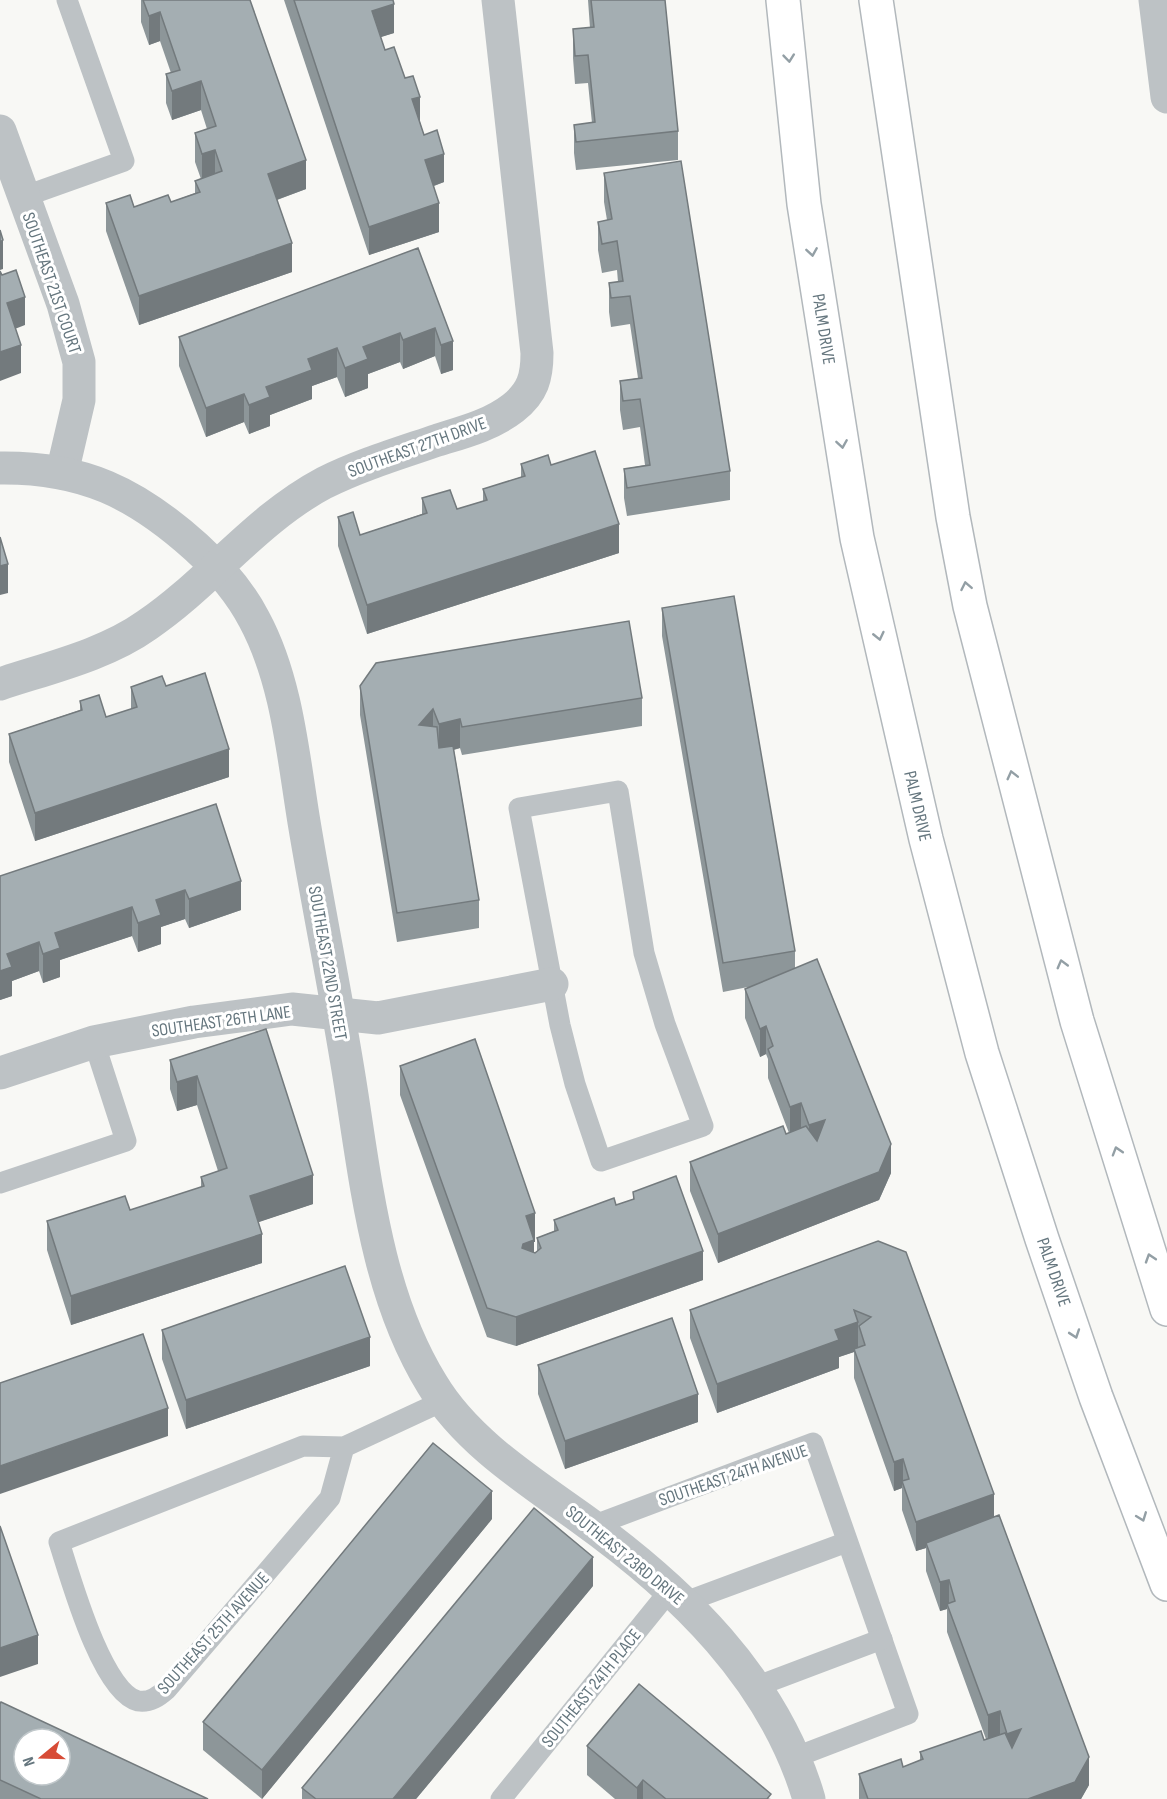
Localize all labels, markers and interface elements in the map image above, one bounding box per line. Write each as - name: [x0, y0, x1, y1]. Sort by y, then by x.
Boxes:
- one-way arrow: [782, 54, 795, 63]
- street label: SOUTHEAST 21ST COURT: [18, 210, 86, 357]
- one-way arrow: [805, 247, 817, 256]
- street label: PALM DRIVE: [808, 292, 839, 366]
- street label: SOUTHEAST 27TH DRIVE: [345, 413, 489, 482]
- one-way arrow: [835, 440, 847, 449]
- one-way arrow: [960, 581, 973, 591]
- one-way arrow: [872, 631, 885, 641]
- street label: PALM DRIVE: [899, 769, 936, 843]
- one-way arrow: [1006, 771, 1019, 781]
- street label: SOUTHEAST 22ND STREET: [304, 885, 351, 1042]
- one-way arrow: [1057, 959, 1069, 970]
- street label: SOUTHEAST 26TH LANE: [150, 1001, 292, 1042]
- one-way arrow: [1112, 1146, 1124, 1157]
- street label: PALM DRIVE: [1032, 1235, 1075, 1309]
- one-way arrow: [1145, 1253, 1158, 1264]
- one-way arrow: [1067, 1328, 1080, 1339]
- street label: SOUTHEAST 24TH AVENUE: [656, 1440, 810, 1511]
- street label: SOUTHEAST 23RD DRIVE: [561, 1501, 688, 1609]
- one-way arrow: [1134, 1511, 1147, 1522]
- street label: SOUTHEAST 25TH AVENUE: [153, 1568, 274, 1699]
- street label: SOUTHEAST 24TH PLACE: [537, 1625, 645, 1752]
- north arrow: [12, 1727, 72, 1787]
- text: N: [19, 1754, 40, 1769]

